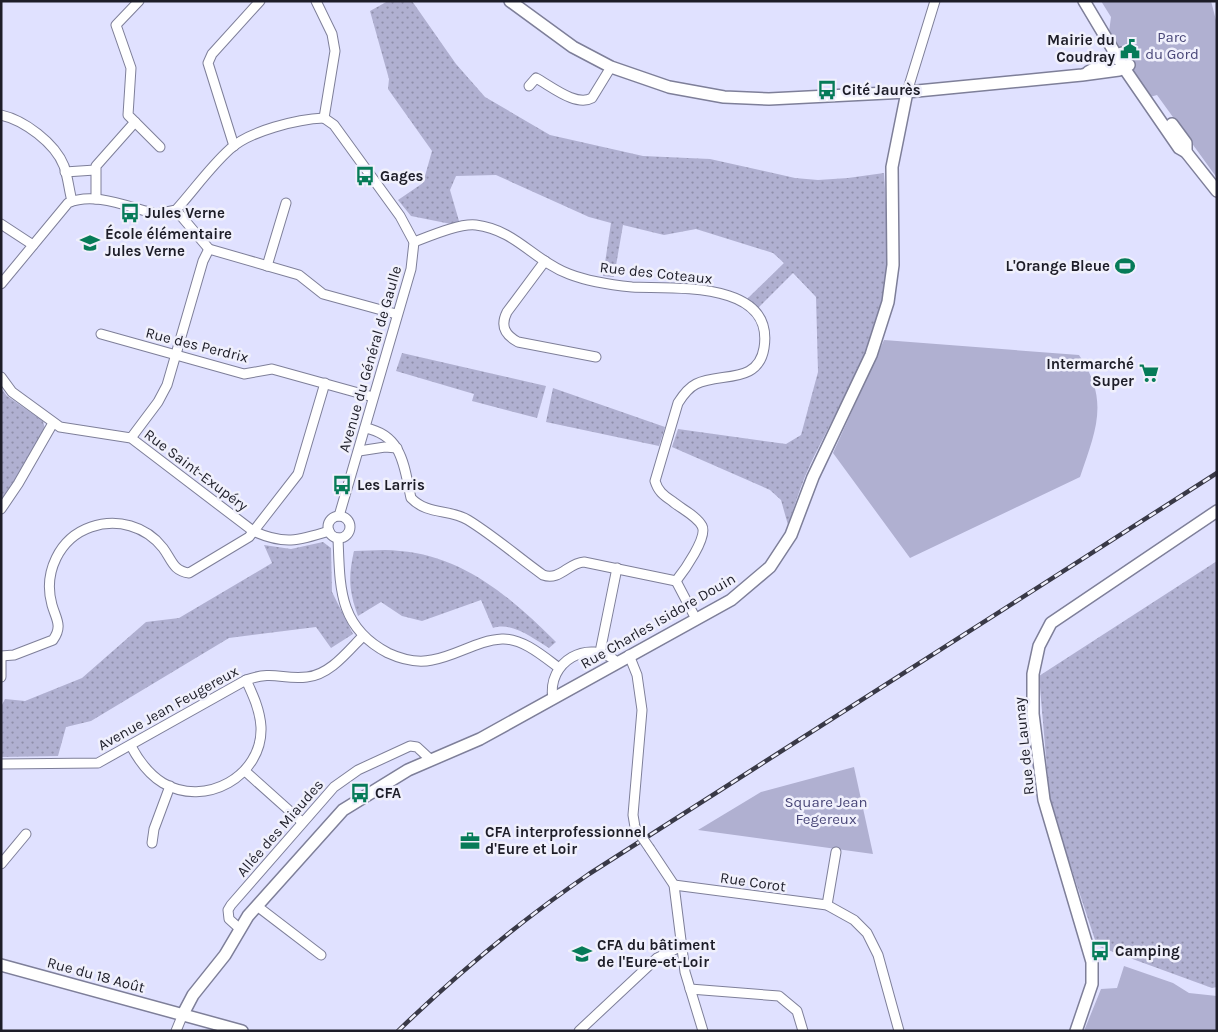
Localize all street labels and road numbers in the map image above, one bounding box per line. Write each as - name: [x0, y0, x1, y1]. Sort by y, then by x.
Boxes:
- street label: Rue des Coteaux: [599, 258, 714, 288]
- street label: Avenue du Général de Gaulle: [335, 264, 405, 454]
- street label: Rue des Perdrix: [144, 324, 251, 367]
- street label: Rue Saint-Exupéry: [141, 425, 251, 515]
- street label: Rue Charles Isidore Douin: [577, 569, 739, 673]
- street label: Avenue Jean Feugereux: [95, 662, 242, 754]
- street label: Rue de Launay: [1010, 696, 1038, 796]
- street label: Allée des Miaudes: [233, 776, 327, 880]
- street label: Rue Corot: [719, 868, 787, 896]
- street label: Rue du 18 Août: [45, 953, 147, 997]

